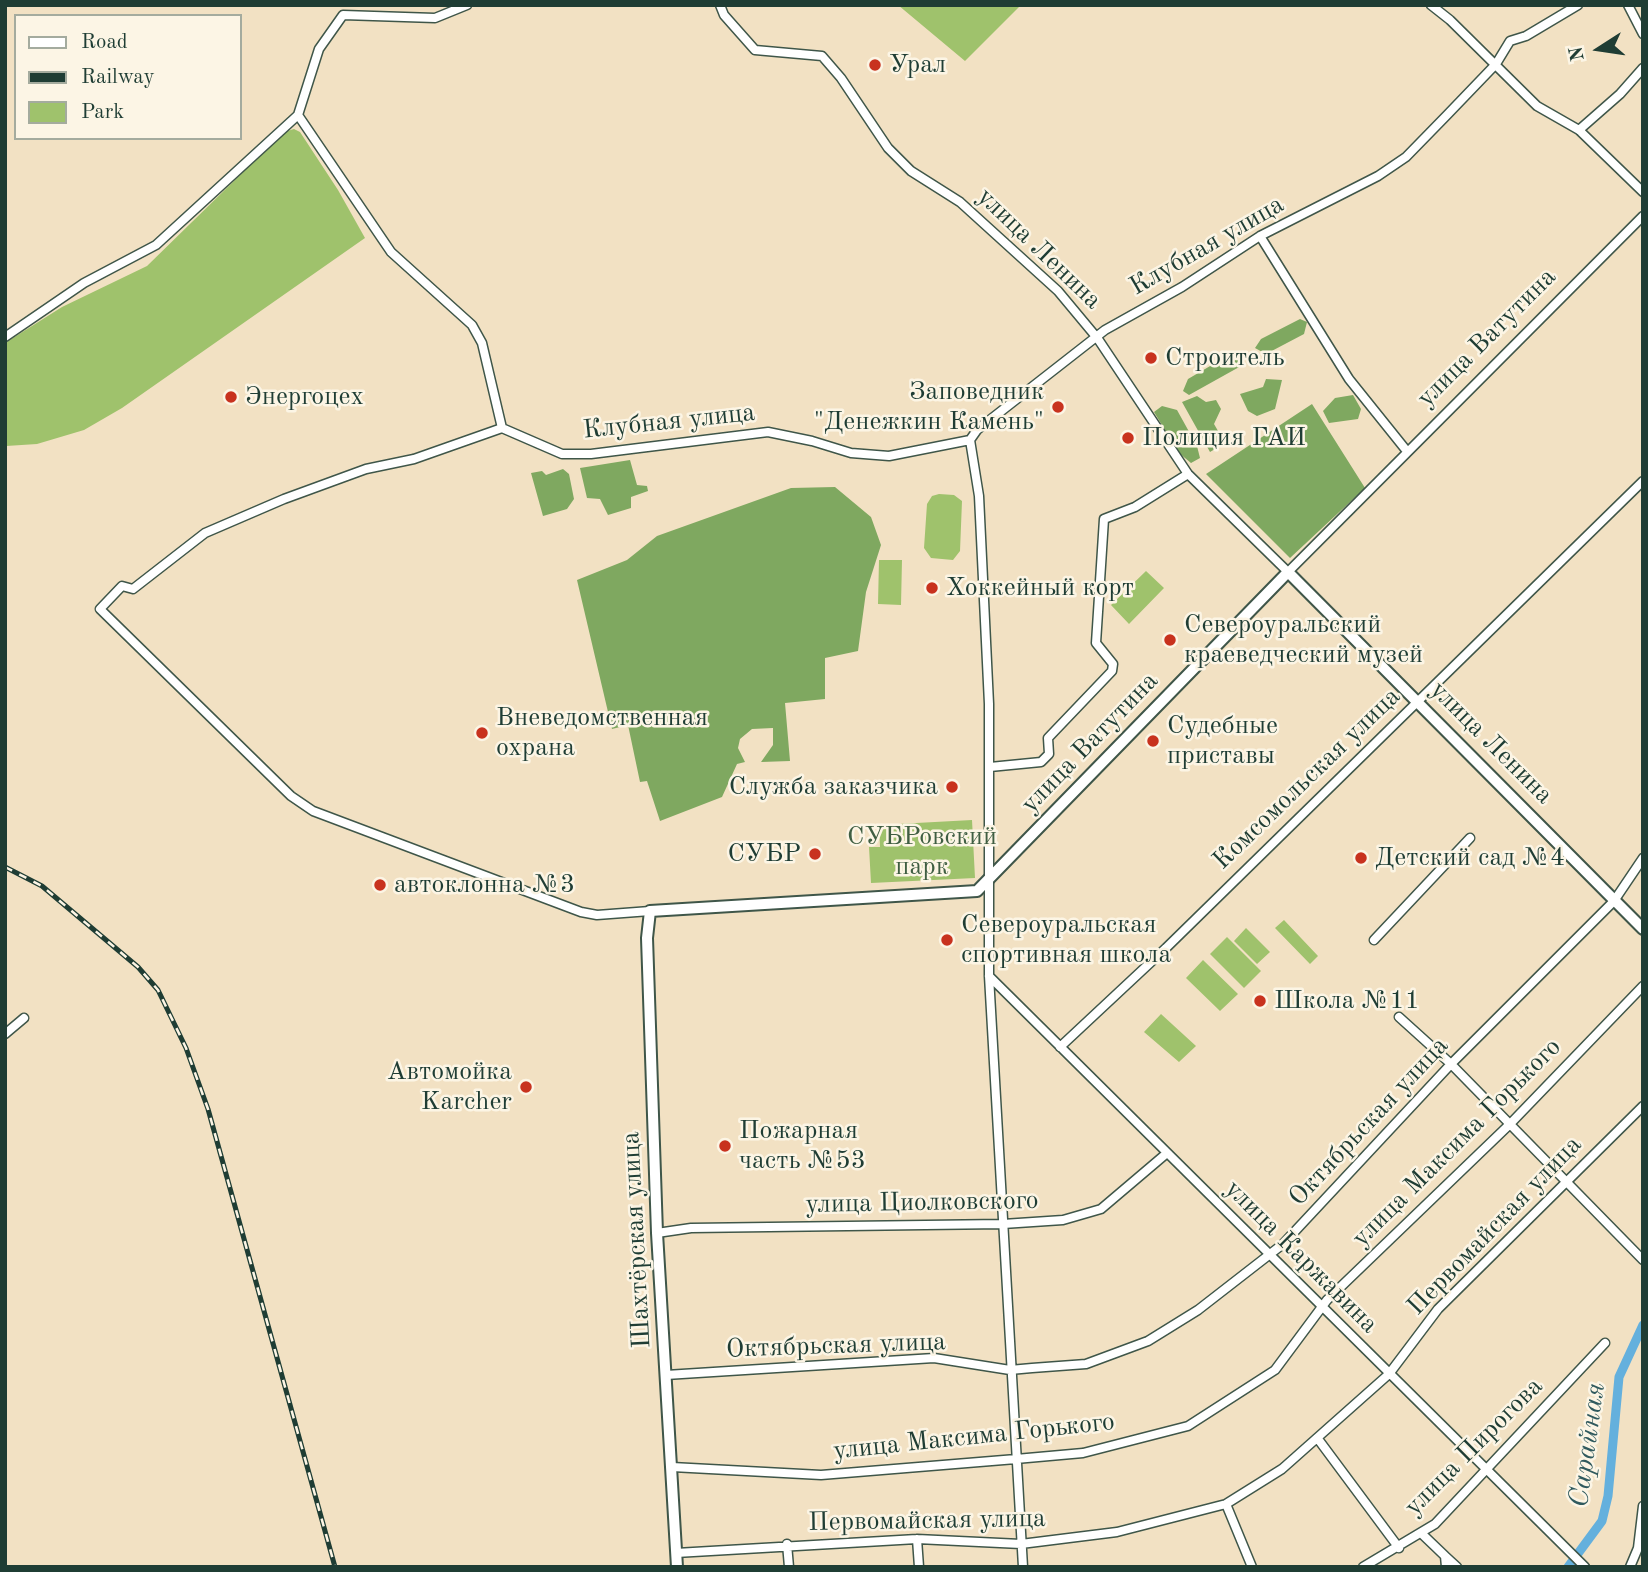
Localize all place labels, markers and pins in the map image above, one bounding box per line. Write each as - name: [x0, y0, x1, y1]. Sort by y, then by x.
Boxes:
- place label: Урал: [889, 49, 946, 81]
- marker: Урал: [867, 57, 883, 73]
- place label: Строитель: [1165, 342, 1284, 374]
- marker: Строитель: [1143, 350, 1159, 366]
- place label: Заповедник "Денежкин Камень": [814, 376, 1044, 438]
- place label: Энергоцех: [245, 381, 364, 413]
- marker: Энергоцех: [223, 389, 239, 405]
- marker: Заповедник "Денежкин Камень": [1050, 399, 1066, 415]
- place label: Полиция ГАИ: [1142, 422, 1306, 454]
- marker: Полиция ГАИ: [1120, 430, 1136, 446]
- place label: Хоккейный корт: [946, 572, 1134, 604]
- marker: Хоккейный корт: [924, 580, 940, 596]
- place label: Североуральский краеведческий музей: [1184, 609, 1423, 670]
- marker: Североуральский краеведческий музей: [1162, 632, 1178, 648]
- place label: Вневедомственная охрана: [496, 702, 708, 764]
- place label: Судебные приставы: [1167, 710, 1278, 772]
- marker: Вневедомственная охрана: [474, 725, 490, 741]
- marker: Судебные приставы: [1145, 733, 1161, 749]
- place label: Служба заказчика: [729, 771, 938, 803]
- marker: Служба заказчика: [944, 779, 960, 795]
- place label: СУБР: [727, 838, 801, 870]
- place label: Детский сад №4: [1375, 842, 1565, 874]
- marker: СУБР: [807, 846, 823, 862]
- marker: Детский сад №4: [1353, 850, 1369, 866]
- place label: автоклонна №3: [394, 869, 575, 901]
- marker: автоклонна №3: [372, 877, 388, 893]
- place label: Североуральская спортивная школа: [961, 909, 1171, 970]
- marker: Североуральская спортивная школа: [939, 932, 955, 948]
- place label: Школа №11: [1274, 985, 1420, 1017]
- marker: Школа №11: [1252, 993, 1268, 1009]
- place label: Автомойка Karcher: [387, 1056, 512, 1118]
- marker: Автомойка Karcher: [518, 1079, 534, 1095]
- place label: Пожарная часть №53: [739, 1115, 866, 1176]
- marker: Пожарная часть №53: [717, 1138, 733, 1154]

